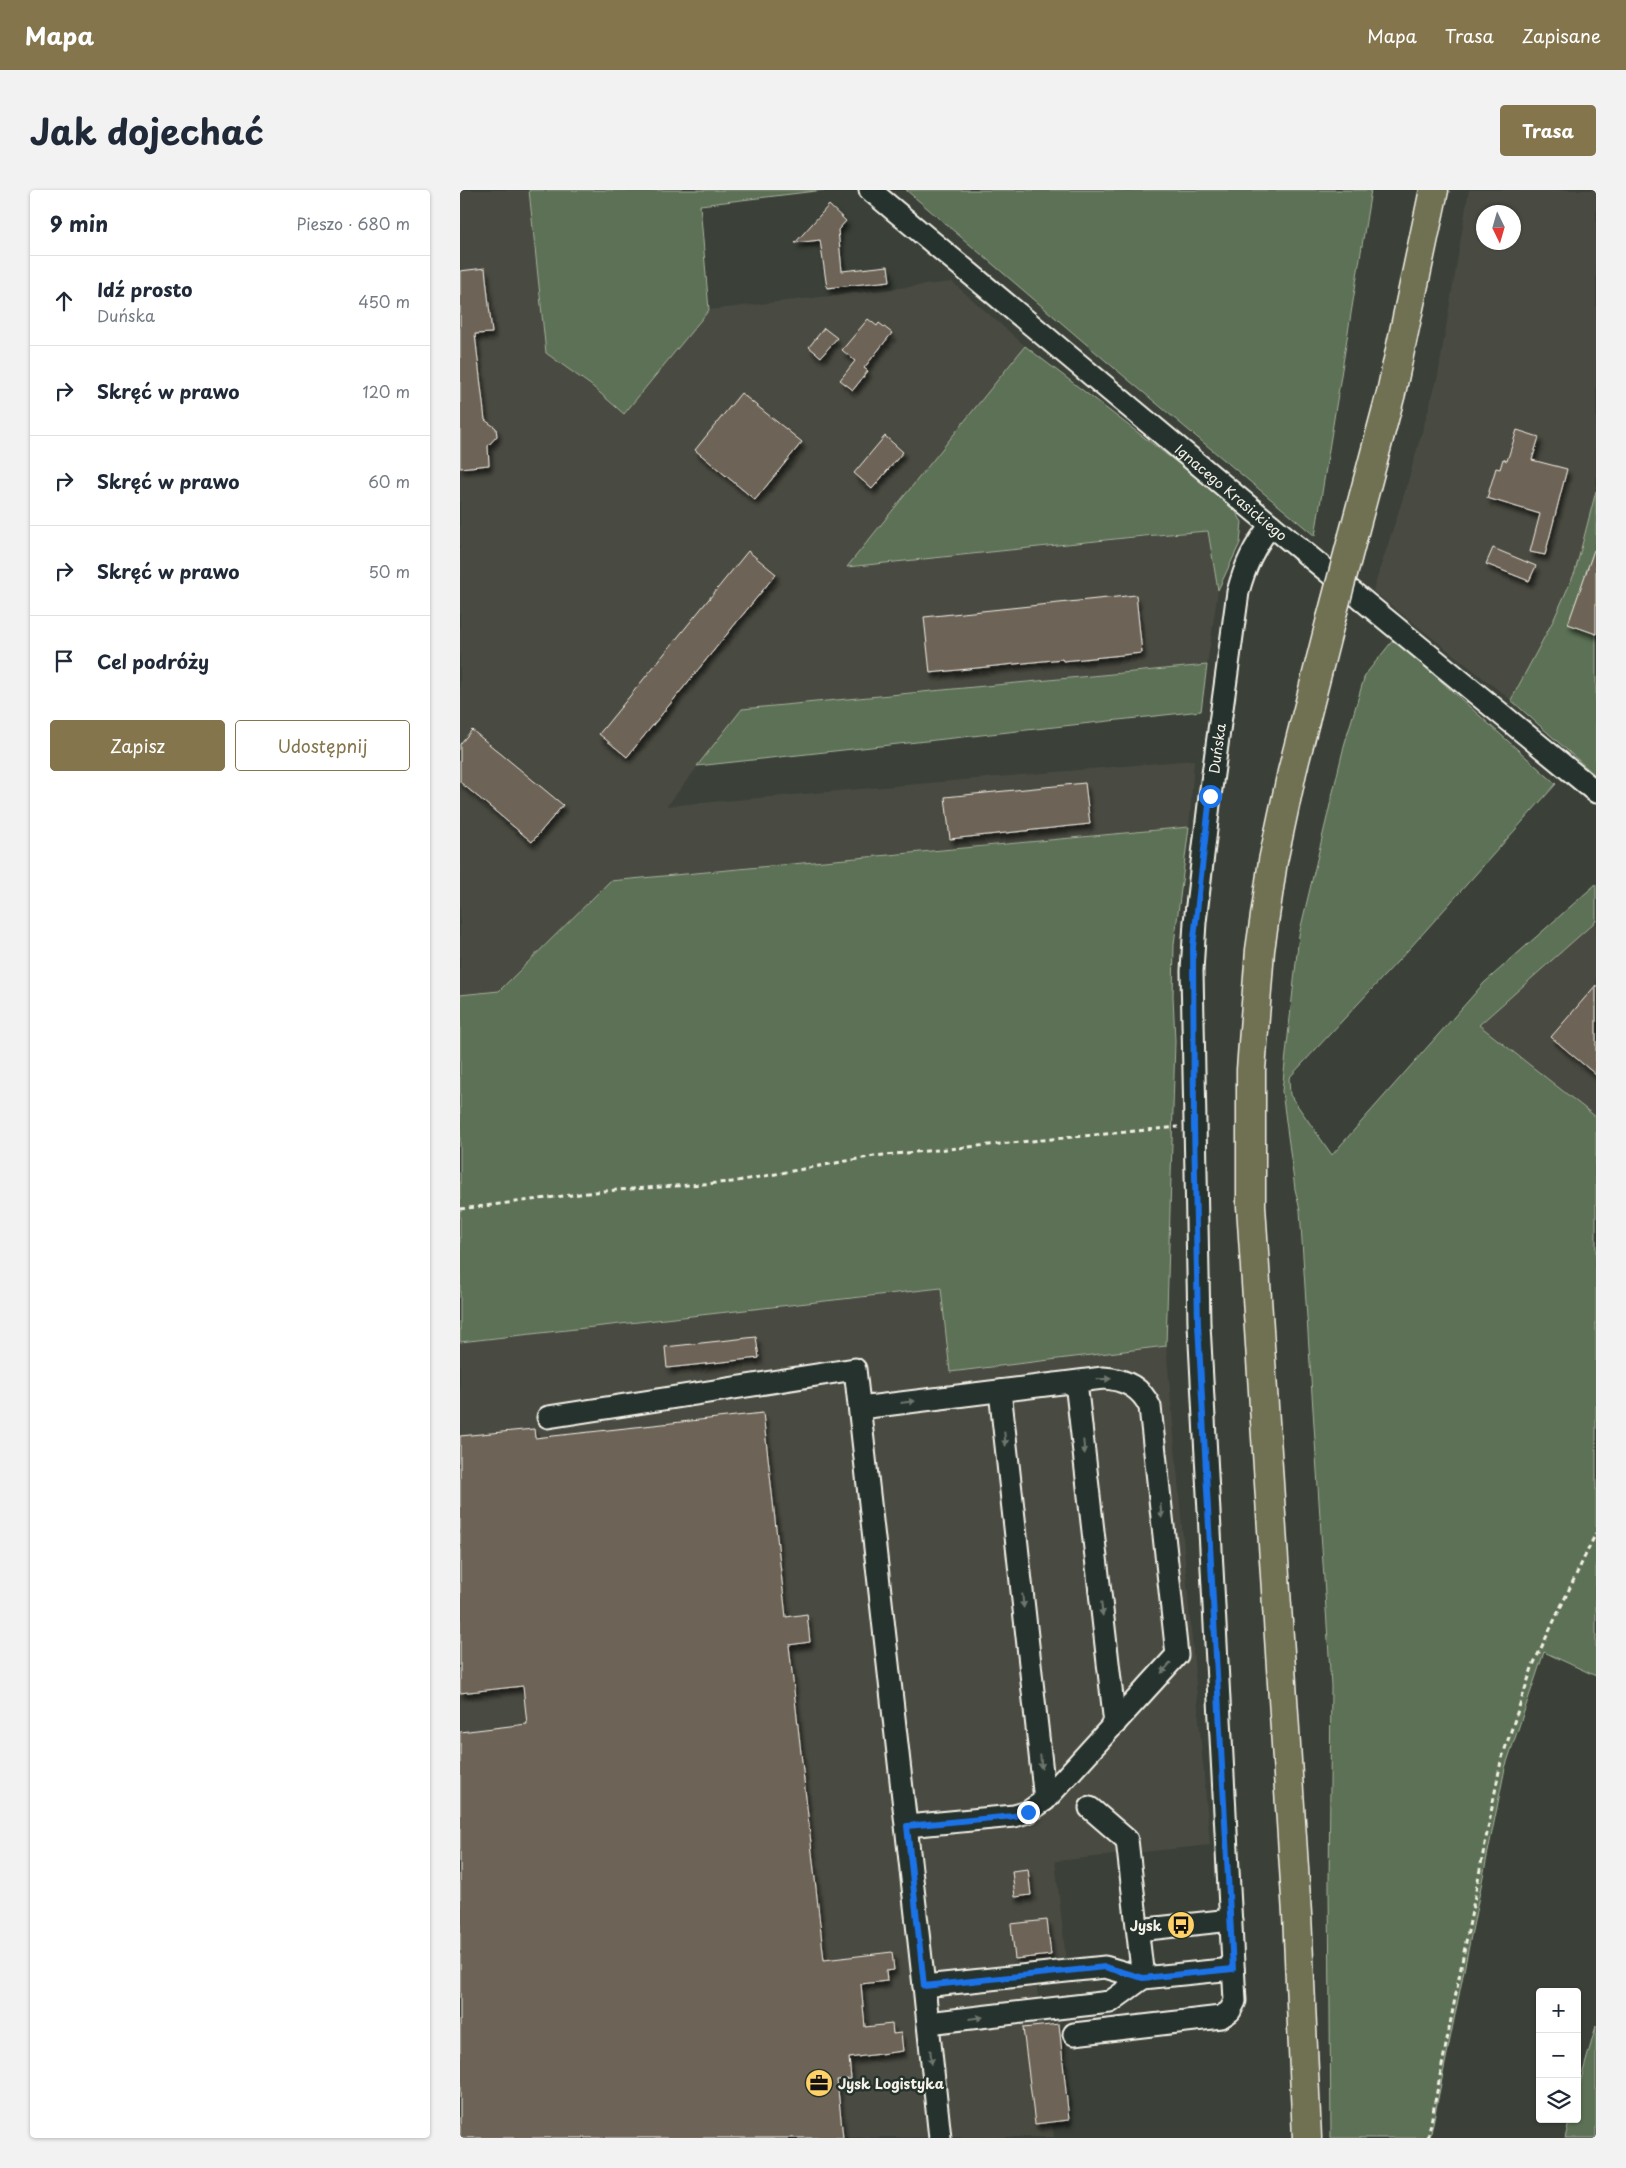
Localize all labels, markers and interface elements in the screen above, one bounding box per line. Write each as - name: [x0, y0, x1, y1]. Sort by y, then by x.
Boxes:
- text: Mapa: [25, 17, 94, 53]
- text: Mapa: [1367, 22, 1417, 49]
- text: Trasa: [1445, 22, 1494, 49]
- text: Zapisane: [1522, 22, 1601, 49]
- text: Jak dojechać: [30, 104, 264, 157]
- button: Trasa: [1500, 105, 1596, 156]
- north arrow: [1476, 205, 1521, 250]
- text: 9 min: [50, 207, 108, 239]
- text: Pieszo · 680 m: [297, 211, 410, 235]
- text: Idź prosto: [97, 275, 193, 303]
- icon: ahead: [50, 287, 78, 315]
- text: 450 m: [358, 289, 410, 313]
- text: Duńska: [97, 303, 155, 327]
- icon: right: [50, 377, 78, 405]
- text: Skręć w prawo: [97, 377, 240, 405]
- text: 120 m: [363, 379, 410, 403]
- street label: Ignacego Krasickiego: [1171, 439, 1292, 545]
- icon: right: [50, 467, 78, 495]
- text: Skręć w prawo: [97, 467, 240, 495]
- text: 60 m: [368, 469, 410, 493]
- icon: right: [50, 557, 78, 585]
- text: Skręć w prawo: [97, 557, 240, 585]
- text: 50 m: [369, 559, 410, 583]
- icon: arrive: [50, 647, 78, 675]
- text: Cel podróży: [97, 647, 209, 675]
- button: Zapisz: [50, 720, 225, 771]
- button: Udostępnij: [235, 720, 410, 771]
- street label: Duńska: [1203, 722, 1230, 775]
- route start: [1199, 785, 1222, 808]
- one-way arrow: [1097, 1375, 1113, 1383]
- one-way arrow: [901, 1398, 917, 1406]
- one-way arrow: [1001, 1432, 1009, 1448]
- one-way arrow: [1080, 1440, 1088, 1456]
- one-way arrow: [1158, 1503, 1166, 1519]
- one-way arrow: [1019, 1593, 1027, 1609]
- one-way arrow: [1098, 1601, 1106, 1617]
- one-way arrow: [1160, 1662, 1171, 1675]
- one-way arrow: [1037, 1755, 1045, 1771]
- route end: [1017, 1801, 1040, 1824]
- bus stop icon: Jysk: [1166, 1910, 1196, 1940]
- place label: Jysk: [1130, 1915, 1162, 1936]
- map controls: [1536, 1988, 1581, 2123]
- button: +: [1536, 1988, 1581, 2033]
- one-way arrow: [968, 2014, 984, 2022]
- button: −: [1536, 2033, 1581, 2078]
- one-way arrow: [927, 2050, 935, 2066]
- office icon: Jysk Logistyka: [804, 2068, 834, 2098]
- place label: Jysk Logistyka: [838, 2073, 945, 2094]
- button: layers: [1536, 2078, 1581, 2123]

